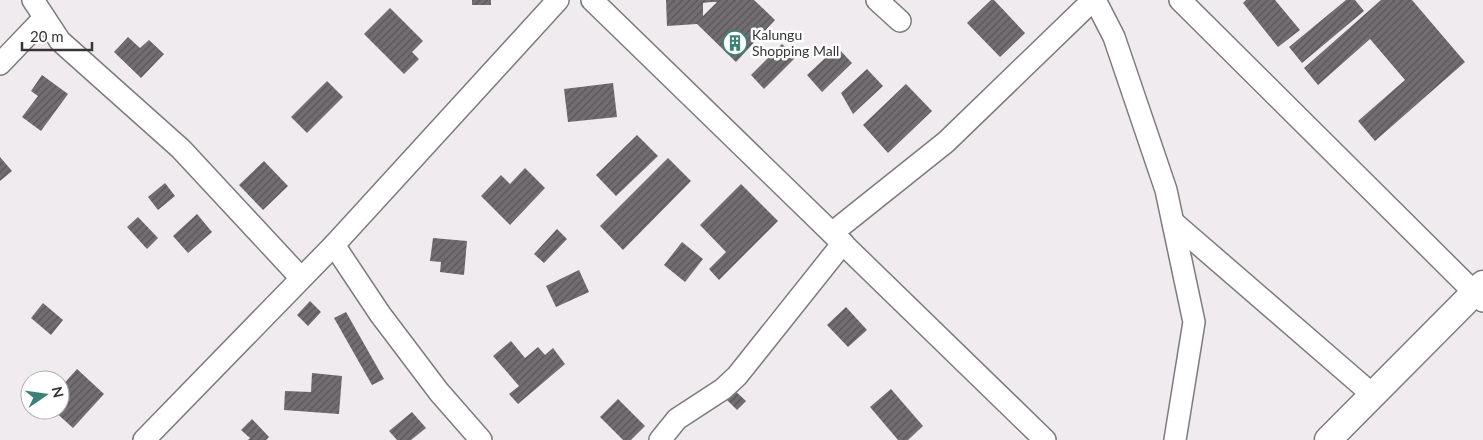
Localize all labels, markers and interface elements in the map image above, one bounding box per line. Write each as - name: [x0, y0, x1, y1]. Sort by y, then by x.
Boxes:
- scale bar: [22, 20, 92, 52]
- place label: Kalungu Shopping Mall: [752, 26, 839, 59]
- text: 20 m: [30, 27, 64, 45]
- building icon: Kalungu Shopping Mall: [722, 30, 748, 56]
- north arrow: [20, 370, 70, 420]
- text: N: [49, 385, 68, 399]

